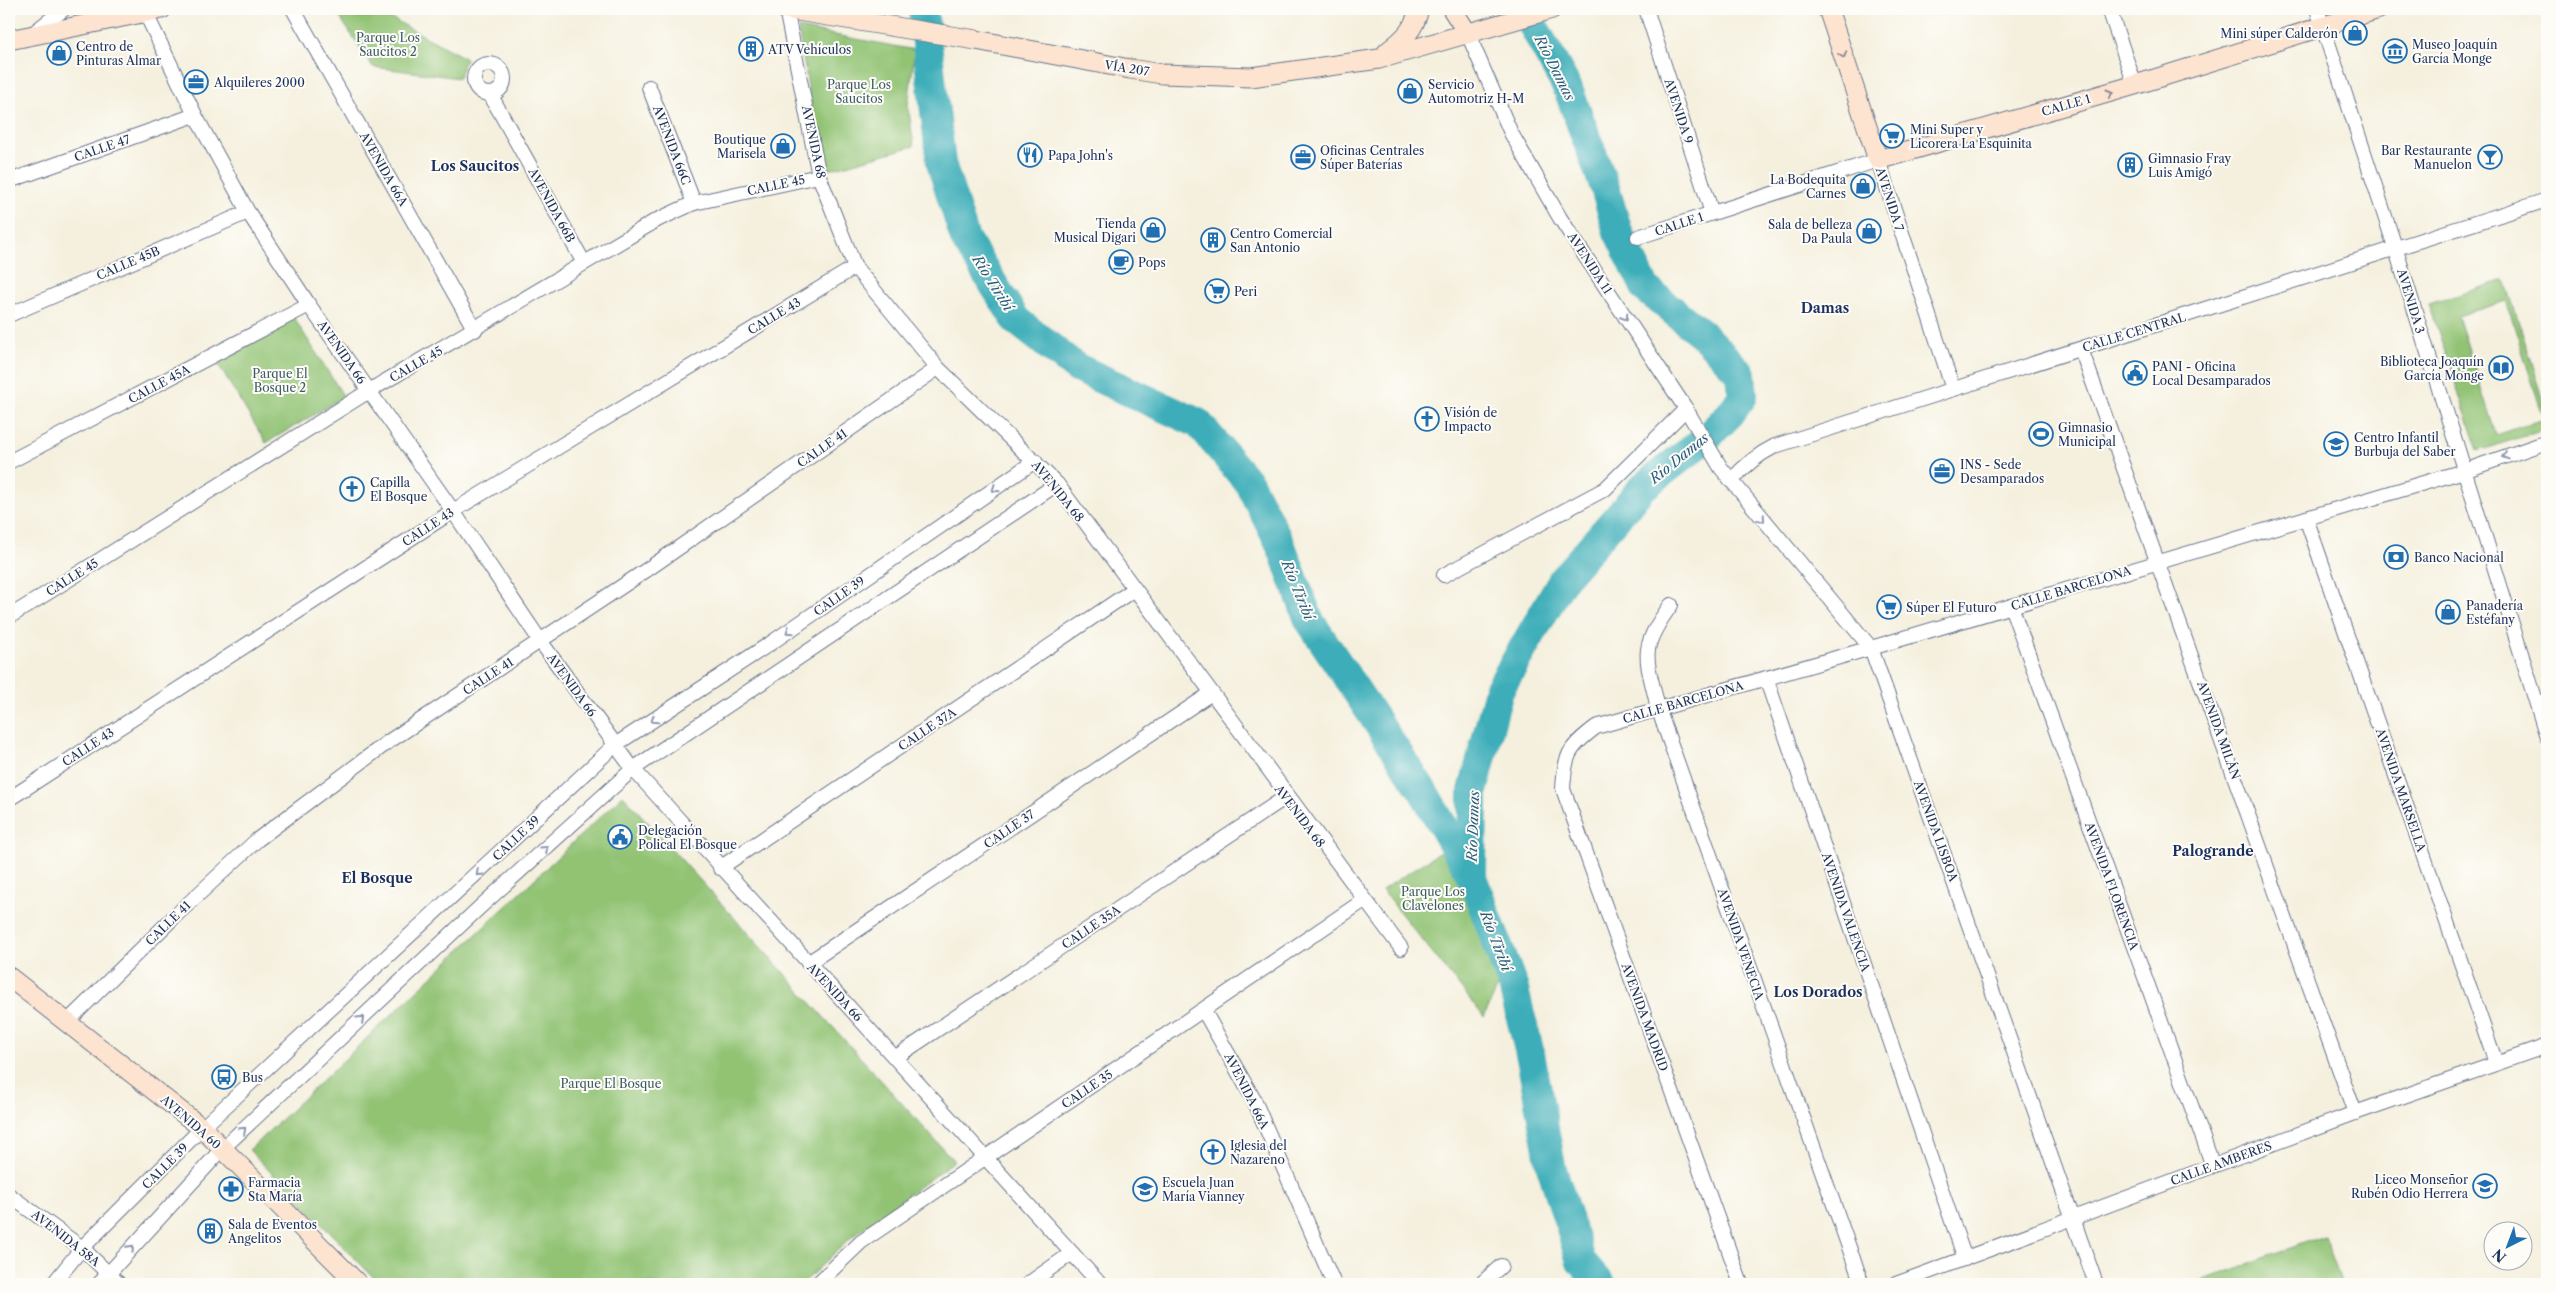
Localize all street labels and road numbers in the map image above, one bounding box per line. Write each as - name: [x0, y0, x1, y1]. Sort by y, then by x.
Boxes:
- street label: VÍA 207: [1103, 56, 1151, 79]
- street label: AVENIDA 9: [1661, 76, 1697, 145]
- street label: CALLE 1: [2040, 91, 2092, 119]
- street label: AVENIDA 66C: [650, 102, 694, 187]
- street label: AVENIDA 68: [799, 103, 829, 180]
- street label: AVENIDA 66A: [356, 128, 412, 210]
- street label: CALLE 47: [72, 131, 132, 165]
- street label: AVENIDA 66B: [525, 164, 579, 245]
- street label: AVENIDA 7: [1872, 164, 1907, 233]
- street label: CALLE 45: [746, 172, 806, 198]
- street label: CALLE 1: [1653, 209, 1705, 239]
- street label: AVENIDA 11: [1564, 229, 1615, 297]
- street label: CALLE 45B: [94, 243, 162, 283]
- street label: AVENIDA 3: [2394, 266, 2428, 335]
- street label: CALLE 43: [745, 294, 803, 338]
- street label: CALLE CENTRAL: [2081, 309, 2188, 355]
- street label: AVENIDA 66: [314, 316, 369, 387]
- street label: CALLE 45: [387, 343, 445, 385]
- street label: CALLE 45A: [126, 361, 193, 407]
- street label: CALLE 41: [794, 425, 850, 471]
- street label: AVENIDA 68: [1028, 457, 1087, 525]
- street label: CALLE 43: [399, 505, 457, 549]
- street label: CALLE 45: [43, 555, 101, 599]
- street label: CALLE BARCELONA: [2009, 562, 2134, 613]
- street label: CALLE 39: [811, 573, 867, 619]
- street label: AVENIDA 66: [544, 650, 600, 719]
- street label: CALLE 41: [460, 654, 516, 698]
- street label: CALLE BARCELONA: [1621, 677, 1746, 726]
- street label: AVENIDA MILÁN: [2194, 677, 2245, 781]
- street label: CALLE 37A: [895, 704, 960, 754]
- street label: CALLE 43: [59, 725, 117, 769]
- street label: AVENIDA MARSELLA: [2372, 725, 2430, 855]
- street label: AVENIDA LISBOA: [1910, 777, 1962, 885]
- street label: AVENIDA 68: [1271, 781, 1328, 850]
- street label: CALLE 37: [981, 807, 1037, 851]
- street label: CALLE 39: [489, 812, 543, 864]
- street label: AVENIDA FLORENCIA: [2081, 819, 2143, 953]
- street label: AVENIDA VALENCIA: [1818, 850, 1874, 975]
- street label: AVENIDA VENECIA: [1714, 885, 1768, 1003]
- street label: CALLE 41: [142, 898, 194, 948]
- street label: CALLE 35A: [1059, 901, 1124, 952]
- street label: AVENIDA 66: [803, 959, 866, 1024]
- street label: AVENIDA MADRID: [1618, 960, 1672, 1073]
- street label: AVENIDA 66A: [1221, 1050, 1273, 1132]
- street label: CALLE 35: [1059, 1066, 1115, 1112]
- street label: AVENIDA 60: [157, 1091, 224, 1152]
- street label: CALLE AMBERES: [2168, 1138, 2274, 1188]
- street label: CALLE 39: [139, 1140, 191, 1192]
- street label: AVENIDA 58A: [28, 1206, 104, 1270]

